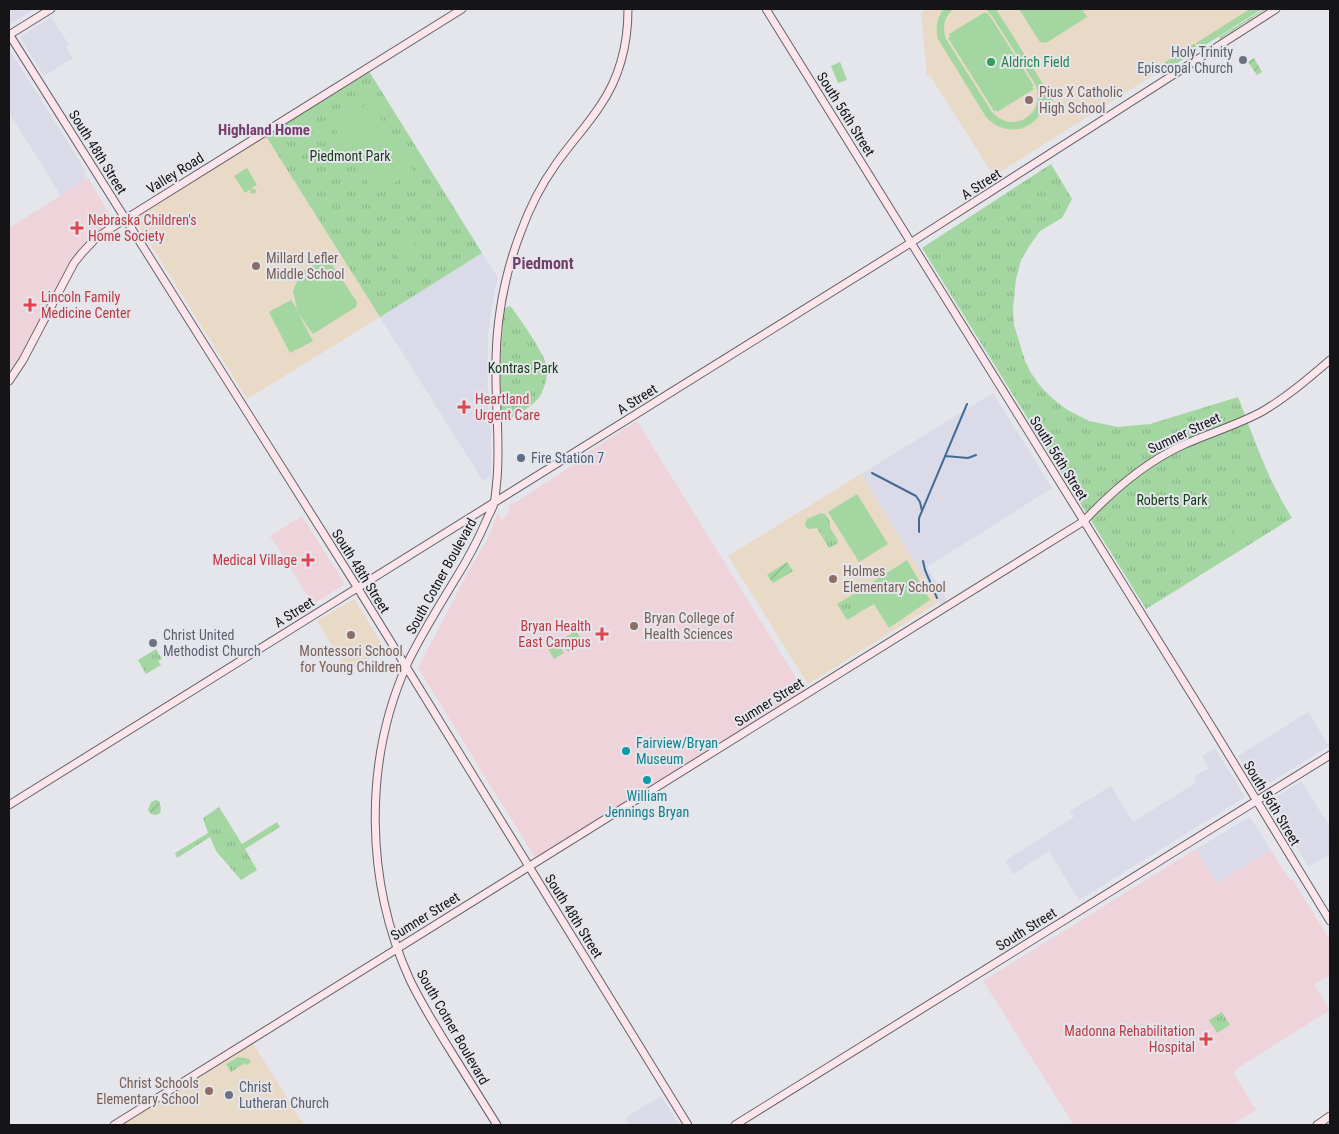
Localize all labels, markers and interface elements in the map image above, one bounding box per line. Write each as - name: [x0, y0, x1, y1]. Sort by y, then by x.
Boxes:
- place label: Holy Trinity Episcopal Church: [1137, 44, 1233, 76]
- place label: Aldrich Field: [1001, 54, 1070, 70]
- marker: Holy Trinity Episcopal Church: [1237, 54, 1249, 66]
- marker: Aldrich Field: [985, 56, 997, 68]
- street label: South 56th Street: [814, 69, 878, 159]
- place label: Pius X Catholic High School: [1039, 84, 1123, 116]
- marker: Pius X Catholic High School: [1023, 94, 1035, 106]
- street label: South 48th Street: [66, 107, 130, 197]
- district label: Highland Home: [218, 121, 310, 139]
- park label: Piedmont Park: [309, 148, 391, 164]
- street label: Valley Road: [143, 149, 207, 197]
- street label: A Street: [958, 165, 1004, 203]
- place label: Nebraska Children's Home Society: [88, 212, 197, 244]
- marker: Nebraska Children's Home Society: [70, 221, 84, 235]
- place label: Millard Lefler Middle School: [266, 250, 344, 282]
- district label: Piedmont: [512, 254, 574, 273]
- marker: Millard Lefler Middle School: [250, 260, 262, 272]
- place label: Lincoln Family Medicine Center: [41, 289, 131, 321]
- marker: Lincoln Family Medicine Center: [23, 298, 37, 312]
- park label: Kontras Park: [488, 360, 559, 376]
- street label: A Street: [614, 381, 660, 417]
- place label: Heartland Urgent Care: [475, 391, 540, 423]
- marker: Heartland Urgent Care: [457, 400, 471, 414]
- street label: Sumner Street: [1145, 409, 1223, 457]
- street label: South 56th Street: [1027, 413, 1091, 503]
- place label: Fire Station 7: [531, 450, 604, 466]
- marker: Fire Station 7: [515, 452, 527, 464]
- park label: Roberts Park: [1136, 492, 1208, 508]
- street label: South Cotner Boulevard: [403, 515, 479, 637]
- street label: South 48th Street: [329, 526, 393, 616]
- place label: Medical Village: [212, 552, 297, 568]
- marker: Medical Village: [301, 553, 315, 567]
- place label: Holmes Elementary School: [843, 563, 946, 595]
- marker: Holmes Elementary School: [827, 573, 839, 585]
- street label: A Street: [271, 594, 317, 630]
- place label: Bryan College of Health Sciences: [644, 610, 735, 642]
- place label: Bryan Health East Campus: [518, 618, 591, 650]
- marker: Bryan College of Health Sciences: [628, 620, 640, 632]
- place label: Christ United Methodist Church: [163, 627, 261, 659]
- marker: Bryan Health East Campus: [595, 627, 609, 641]
- marker: Montessori School for Young Children: [345, 629, 357, 641]
- marker: Christ United Methodist Church: [147, 637, 159, 649]
- place label: Montessori School for Young Children: [299, 643, 403, 675]
- street label: Sumner Street: [732, 674, 806, 730]
- place label: Fairview/Bryan Museum: [636, 735, 718, 767]
- marker: Fairview/Bryan Museum: [620, 745, 632, 757]
- street label: South 56th Street: [1240, 758, 1304, 848]
- marker: William Jennings Bryan: [641, 774, 653, 786]
- place label: William Jennings Bryan: [605, 788, 689, 820]
- street label: South 48th Street: [542, 871, 606, 961]
- street label: Sumner Street: [388, 888, 462, 944]
- street label: South Street: [993, 904, 1059, 954]
- street label: South Cotner Boulevard: [414, 967, 492, 1087]
- place label: Madonna Rehabilitation Hospital: [1064, 1023, 1195, 1055]
- marker: Madonna Rehabilitation Hospital: [1199, 1032, 1213, 1046]
- place label: Christ Schools Elementary School: [96, 1075, 199, 1107]
- place label: Christ Lutheran Church: [239, 1079, 329, 1111]
- marker: Christ Schools Elementary School: [203, 1085, 215, 1097]
- marker: Christ Lutheran Church: [223, 1089, 235, 1101]

